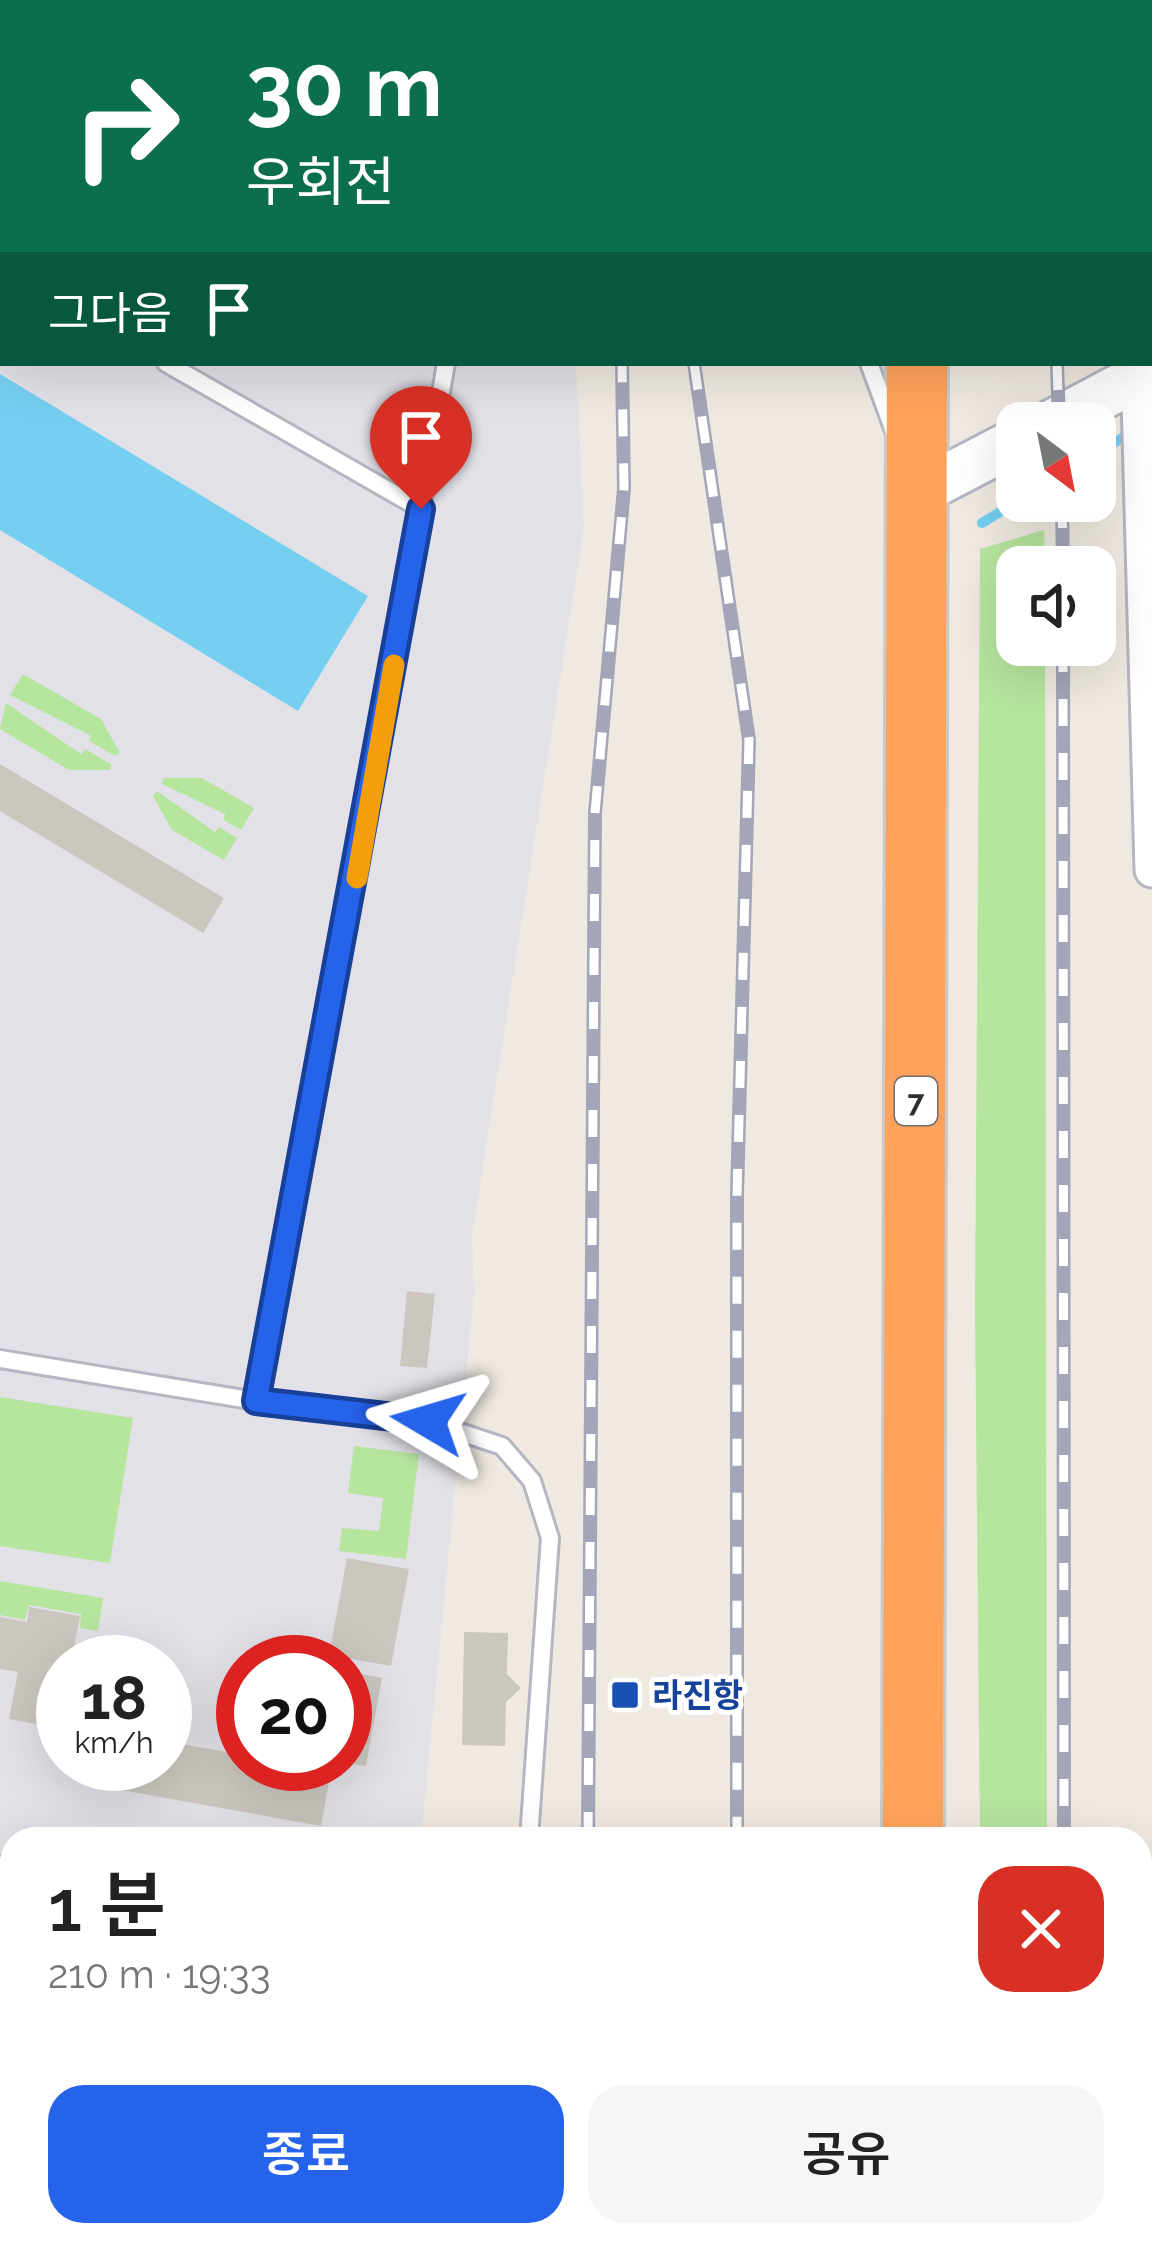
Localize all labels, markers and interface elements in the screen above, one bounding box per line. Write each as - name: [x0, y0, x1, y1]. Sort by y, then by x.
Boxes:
- text: 30 m: [246, 37, 443, 136]
- icon: right: [48, 48, 204, 204]
- text: 우회전: [246, 150, 395, 214]
- icon: arrive: [196, 276, 262, 342]
- text: 그다음: [48, 287, 172, 340]
- pin: [370, 386, 472, 509]
- north arrow: [996, 402, 1116, 522]
- map controls: [996, 402, 1116, 666]
- icon: arrive: [388, 404, 454, 470]
- button: sound: [996, 546, 1116, 666]
- road number: 7: [895, 1077, 937, 1125]
- position arrow: [365, 1358, 491, 1484]
- speed limit sign: 20: [216, 1635, 372, 1791]
- text: 18: [81, 1663, 147, 1733]
- place label: 라진항: [652, 1676, 743, 1715]
- marker: 라진항: [609, 1679, 641, 1711]
- text: km/h: [74, 1725, 154, 1760]
- text: 1 분: [48, 1863, 166, 1948]
- button: close: [978, 1866, 1104, 1992]
- text: 210 m · 19:33: [48, 1951, 270, 1997]
- button: 종료: [48, 2085, 564, 2223]
- button: 공유: [588, 2085, 1104, 2223]

